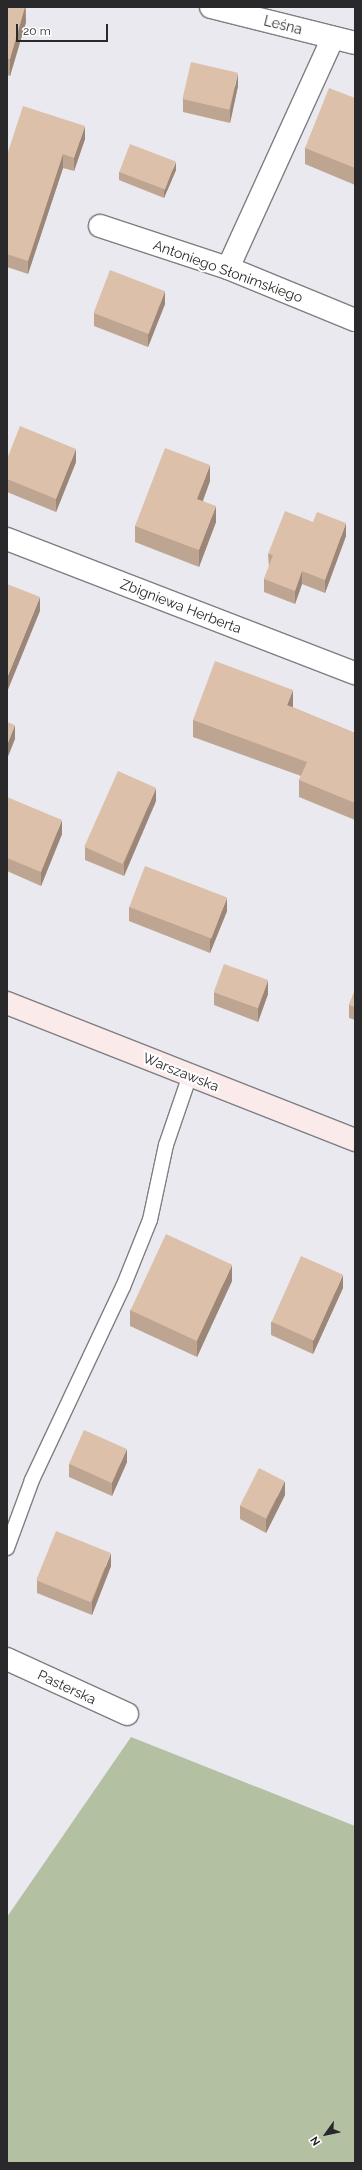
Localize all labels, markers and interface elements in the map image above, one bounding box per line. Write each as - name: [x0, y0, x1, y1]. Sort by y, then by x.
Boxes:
- street label: Leśna: [262, 12, 304, 38]
- scale bar: [18, 16, 110, 42]
- text: 20 m: [23, 24, 51, 38]
- street label: Antoniego Słonimskiego: [151, 236, 305, 306]
- street label: Zbigniewa Herberta: [118, 575, 244, 637]
- street label: Warszawska: [141, 1049, 221, 1095]
- street label: Pasterska: [35, 1666, 99, 1708]
- north arrow: [306, 2114, 346, 2154]
- text: N: [308, 2134, 323, 2148]

